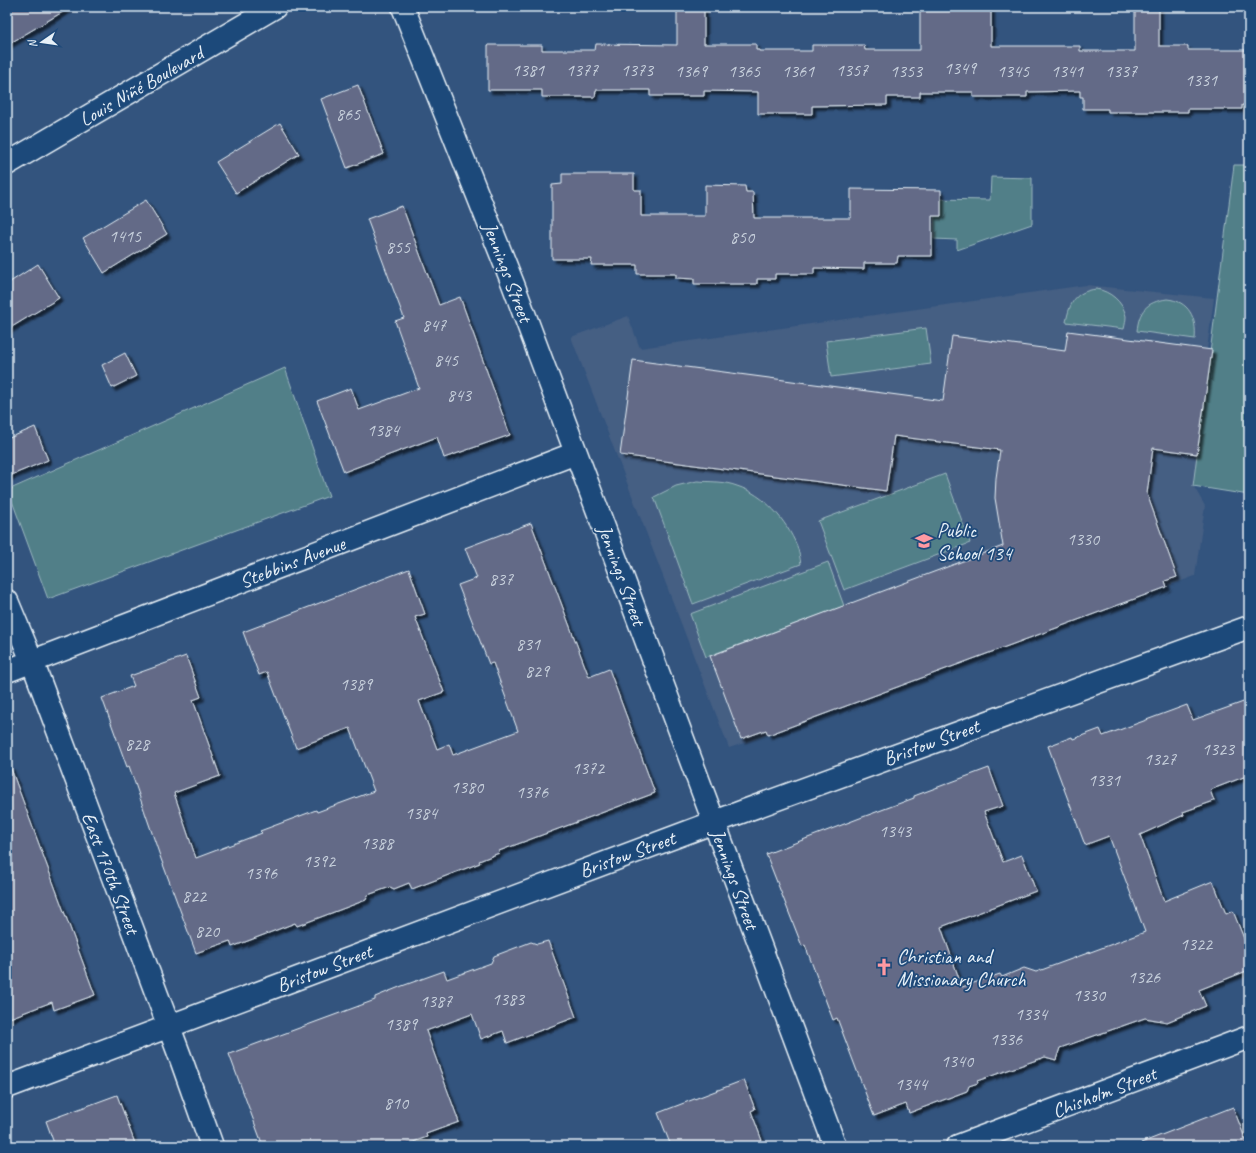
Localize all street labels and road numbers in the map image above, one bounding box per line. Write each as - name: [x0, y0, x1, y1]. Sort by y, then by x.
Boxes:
- street label: Louis Niñé Boulevard: [75, 39, 210, 132]
- street label: Jennings Street: [477, 218, 539, 328]
- street label: Jennings Street: [591, 521, 652, 631]
- street label: Stebbins Avenue: [236, 530, 350, 594]
- street label: Bristow Street: [880, 713, 985, 771]
- street label: East 170th Street: [76, 809, 146, 940]
- street label: Bristow Street: [576, 825, 681, 883]
- street label: Jennings Street: [704, 825, 765, 935]
- street label: Bristow Street: [273, 938, 378, 998]
- street label: Chisholm Street: [1049, 1060, 1162, 1124]

